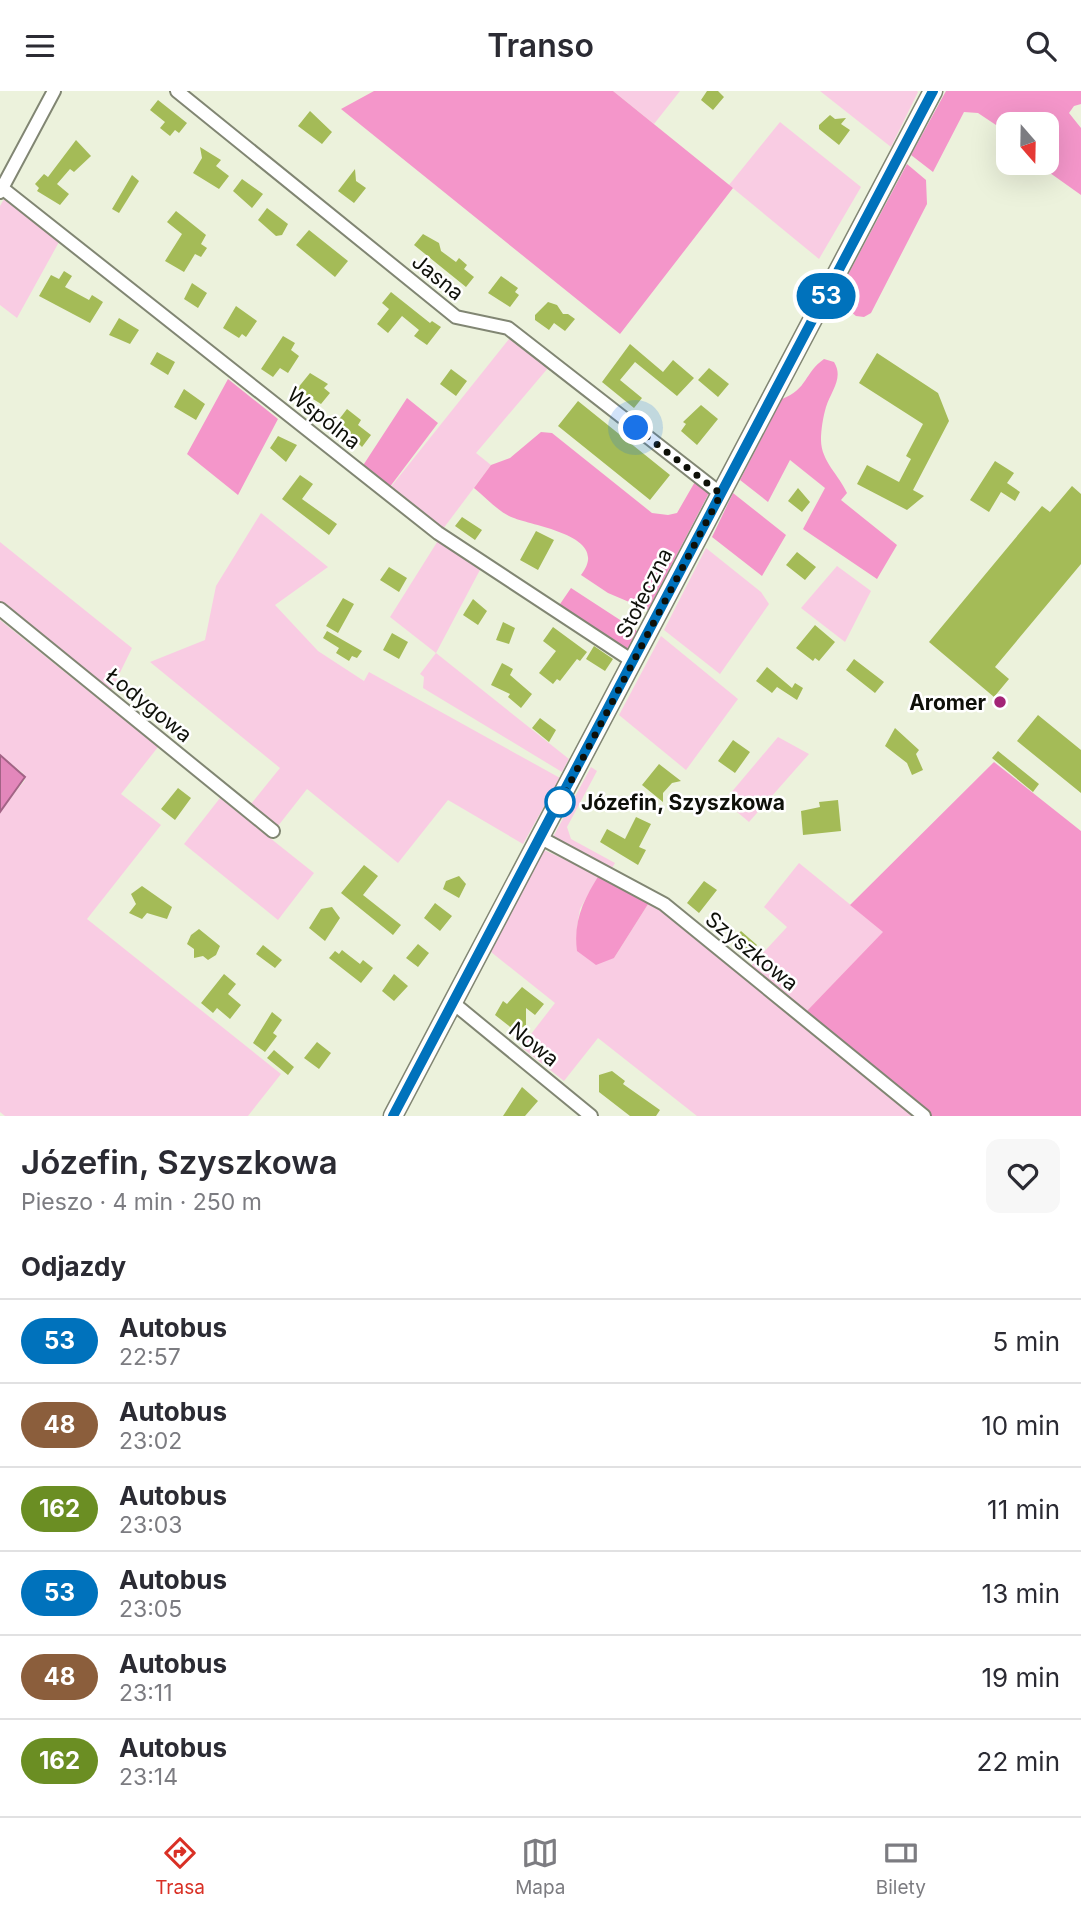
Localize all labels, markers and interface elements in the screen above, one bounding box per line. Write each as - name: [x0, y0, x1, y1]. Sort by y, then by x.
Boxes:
- text: Transo: [487, 26, 594, 65]
- icon: menu: [21, 27, 59, 65]
- icon: search: [1022, 27, 1060, 65]
- north arrow: [996, 112, 1059, 175]
- map controls: [996, 112, 1059, 175]
- street label: Jasna: [407, 249, 469, 305]
- line badge: 53: [794, 273, 858, 319]
- text: 53: [811, 281, 841, 310]
- street label: Wspólna: [282, 382, 366, 454]
- your location: [618, 410, 653, 445]
- street label: Stołeczna: [611, 544, 677, 642]
- street label: Łodygowa: [101, 663, 197, 747]
- place label: Aromer: [909, 690, 986, 715]
- marker: Aromer: [992, 694, 1008, 710]
- marker: Józefin, Szyszkowa: [545, 787, 575, 817]
- place label: Józefin, Szyszkowa: [581, 790, 785, 815]
- street label: Szyszkowa: [701, 906, 803, 996]
- street label: Nowa: [504, 1016, 564, 1072]
- button: heart: [986, 1139, 1060, 1213]
- text: Józefin, Szyszkowa: [21, 1142, 338, 1182]
- text: Pieszo · 4 min · 250 m: [21, 1188, 262, 1216]
- text: Odjazdy: [21, 1251, 126, 1282]
- text: Autobus: [119, 1312, 227, 1343]
- text: 53: [44, 1326, 75, 1355]
- text: 5 min: [992, 1326, 1060, 1357]
- text: 22:57: [119, 1343, 181, 1371]
- text: Autobus: [119, 1396, 227, 1427]
- text: 48: [44, 1410, 75, 1439]
- text: 10 min: [981, 1410, 1060, 1441]
- text: 23:02: [119, 1427, 182, 1455]
- text: Autobus: [119, 1480, 227, 1511]
- text: 162: [39, 1494, 80, 1523]
- text: 11 min: [987, 1494, 1060, 1525]
- text: 23:03: [119, 1511, 183, 1539]
- text: Autobus: [119, 1564, 227, 1595]
- text: 53: [44, 1578, 75, 1607]
- text: 13 min: [982, 1578, 1060, 1609]
- text: 23:05: [119, 1595, 182, 1623]
- text: Autobus: [119, 1648, 227, 1679]
- text: 48: [44, 1662, 75, 1691]
- text: 19 min: [982, 1662, 1060, 1693]
- text: 23:11: [119, 1679, 173, 1707]
- text: Autobus: [119, 1732, 227, 1763]
- text: 162: [39, 1746, 80, 1775]
- text: 22 min: [977, 1746, 1060, 1777]
- text: 23:14: [119, 1763, 178, 1791]
- tab: Trasa: [155, 1834, 205, 1899]
- tab: Mapa: [515, 1834, 566, 1899]
- tab: Bilety: [876, 1834, 926, 1899]

